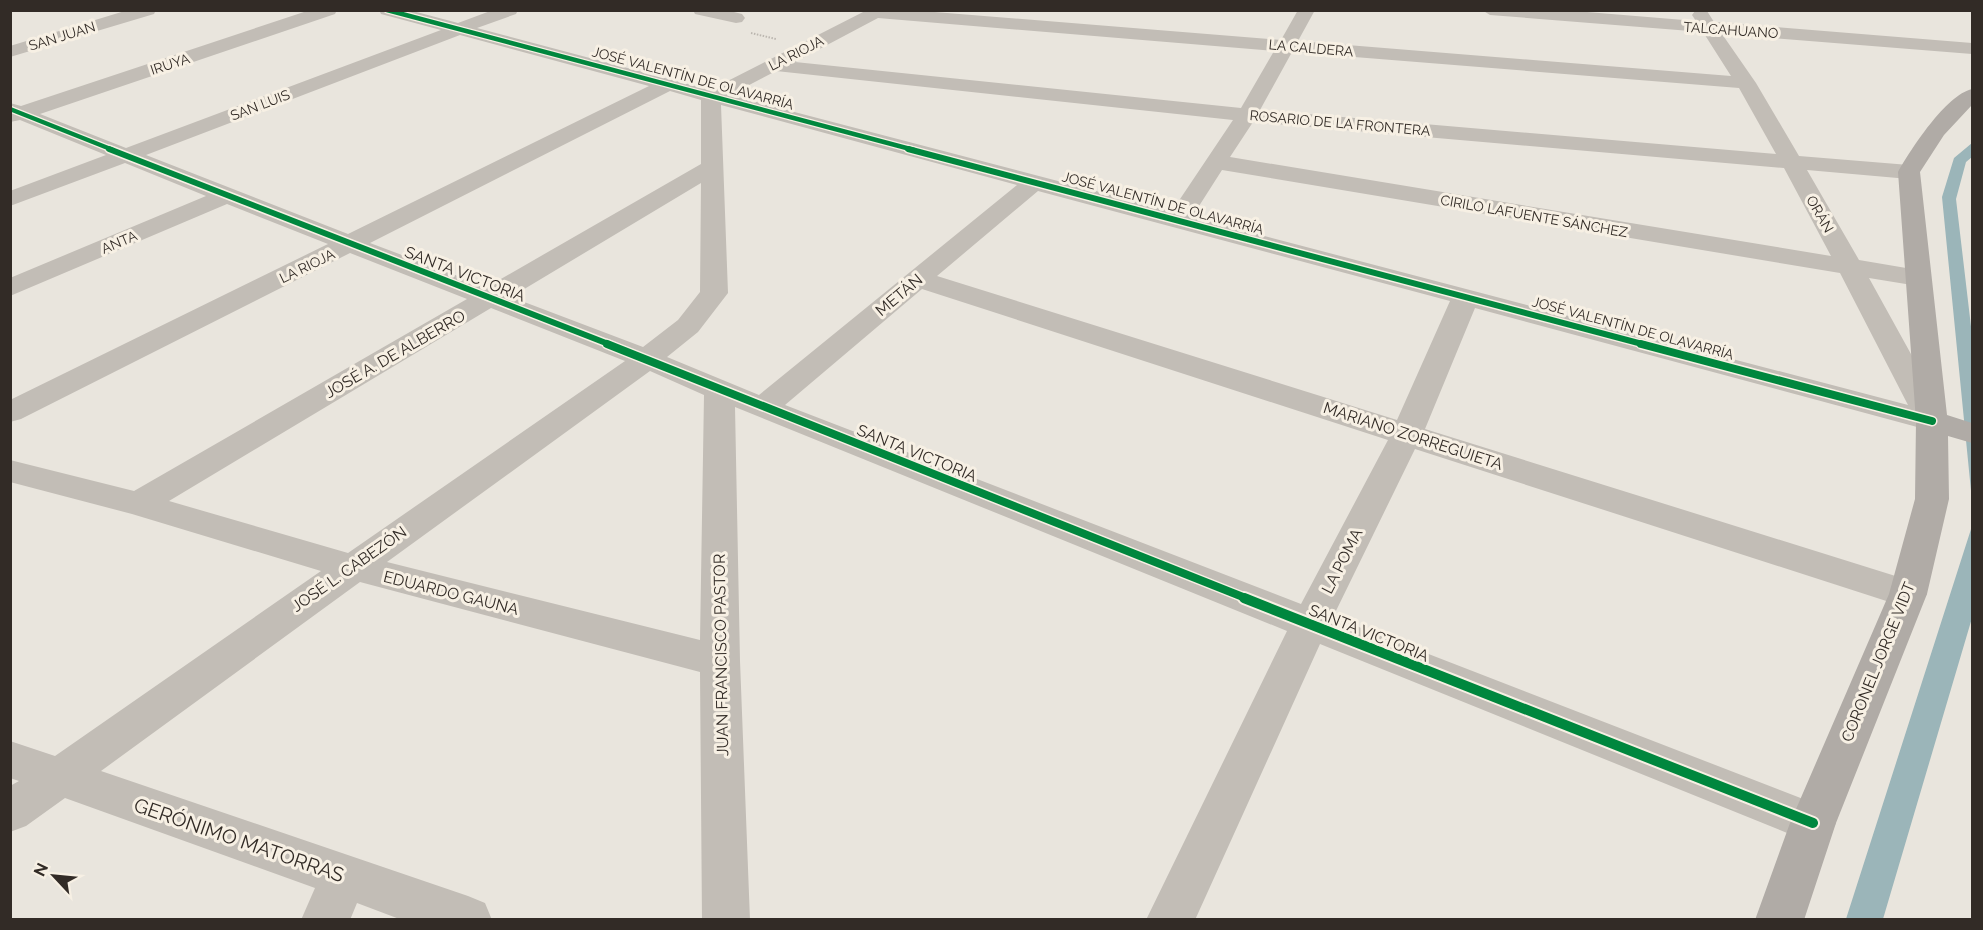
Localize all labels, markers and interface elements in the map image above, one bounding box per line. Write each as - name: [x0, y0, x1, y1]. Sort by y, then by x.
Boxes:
- street label: SAN JUAN: [27, 18, 97, 54]
- street label: TALCAHUANO: [1683, 19, 1779, 41]
- street label: LA RIOJA: [766, 32, 827, 74]
- street label: LA CALDERA: [1268, 36, 1355, 60]
- street label: JOSÉ VALENTÍN DE OLAVARRÍA: [590, 42, 796, 113]
- street label: IRUYA: [148, 50, 192, 78]
- street label: SAN LUIS: [228, 86, 292, 124]
- street label: ROSARIO DE LA FRONTERA: [1249, 107, 1432, 139]
- street label: JOSÉ VALENTÍN DE OLAVARRÍA: [1060, 167, 1266, 238]
- street label: CIRILO LAFUENTE SÁNCHEZ: [1439, 191, 1629, 240]
- street label: ORÁN: [1803, 192, 1838, 235]
- street label: ANTA: [99, 227, 140, 257]
- street label: SANTA VICTORIA: [402, 242, 528, 306]
- street label: LA RIOJA: [277, 246, 338, 286]
- street label: METÁN: [871, 269, 926, 320]
- street label: JOSÉ VALENTÍN DE OLAVARRÍA: [1530, 292, 1736, 363]
- street label: JOSÉ A. DE ALBERRO: [321, 305, 469, 402]
- street label: MARIANO ZORREGUIETA: [1321, 398, 1505, 474]
- street label: SANTA VICTORIA: [854, 420, 980, 486]
- street label: JOSÉ L. CABEZÓN: [287, 521, 410, 616]
- street label: LA POMA: [1318, 525, 1367, 597]
- street label: JUAN FRANCISCO PASTOR: [710, 554, 732, 756]
- street label: EDUARDO GAUNA: [381, 567, 521, 619]
- street label: CORONEL JORGE VIDT: [1837, 579, 1919, 745]
- street label: SANTA VICTORIA: [1306, 600, 1432, 666]
- street label: GERÓNIMO MATORRAS: [131, 793, 347, 887]
- north arrow: [24, 846, 84, 906]
- text: N: [30, 860, 52, 879]

